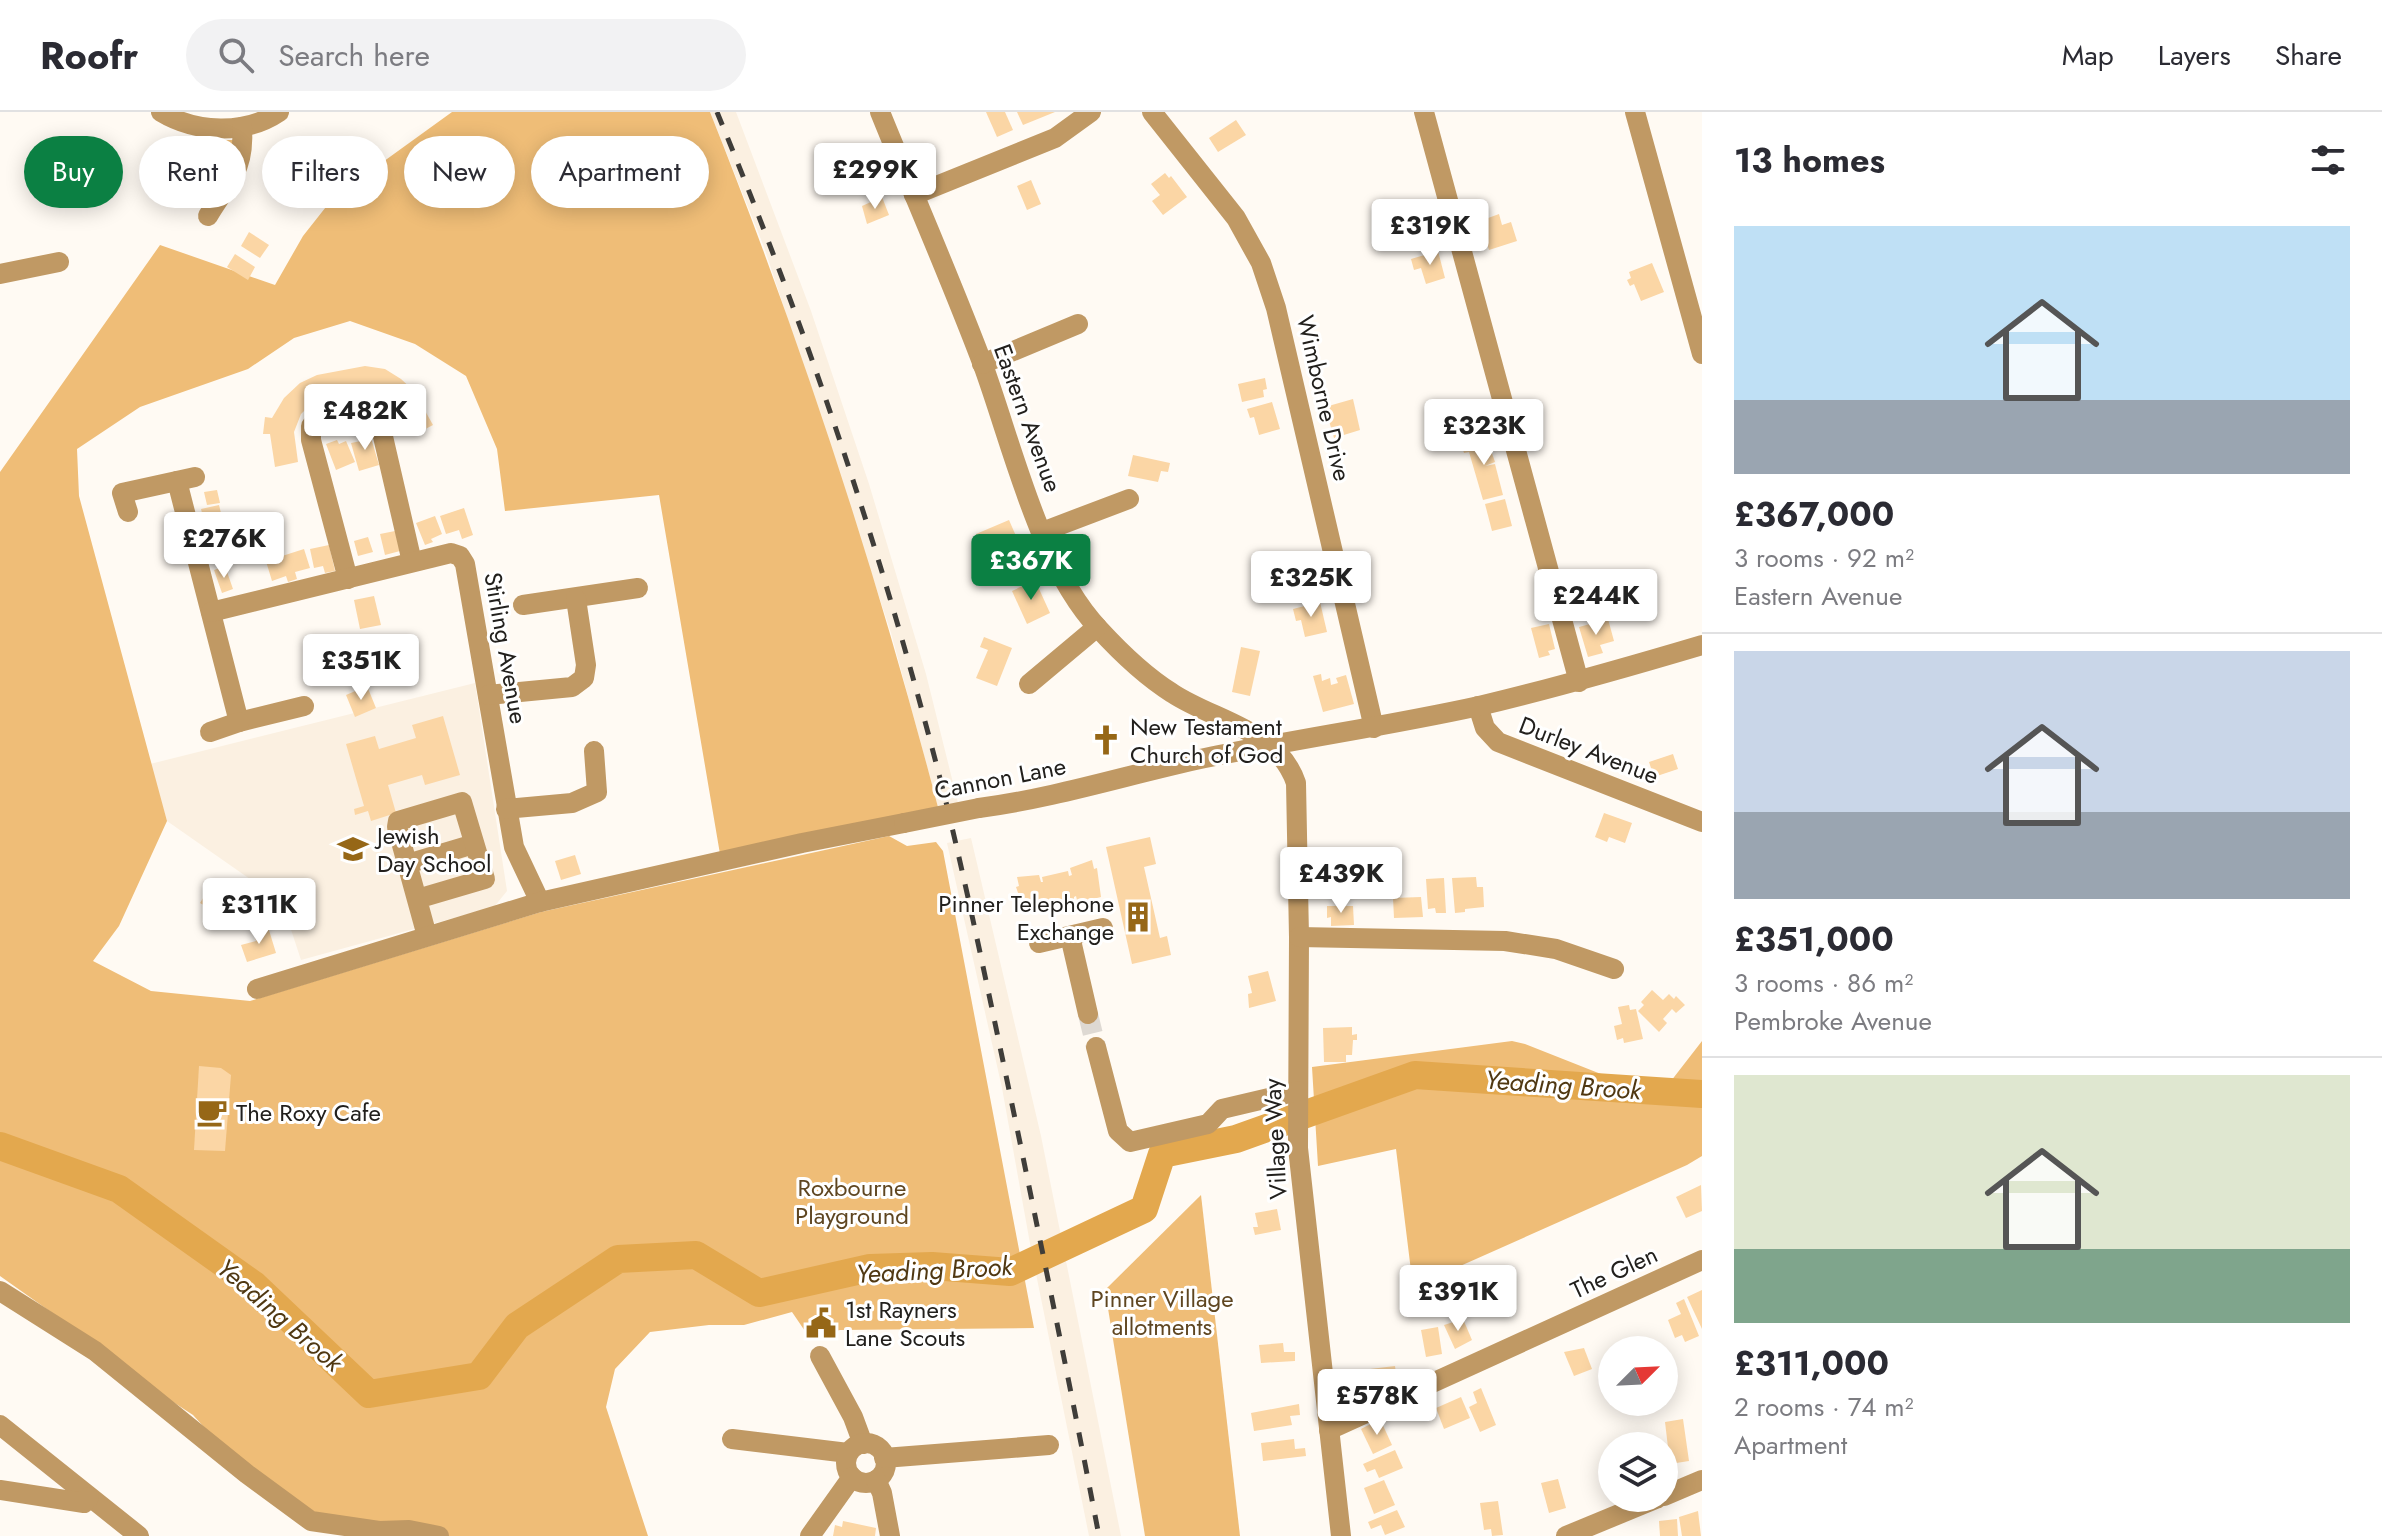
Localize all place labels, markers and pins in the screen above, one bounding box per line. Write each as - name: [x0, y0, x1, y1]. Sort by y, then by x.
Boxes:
- pin: £299K: [819, 143, 931, 211]
- pin: £319K: [1374, 199, 1486, 267]
- pin: £482K: [309, 384, 421, 452]
- pin: £323K: [1428, 399, 1540, 467]
- pin: £276K: [168, 512, 280, 580]
- pin: £367K: [975, 534, 1087, 602]
- pin: £325K: [1255, 551, 1367, 619]
- pin: £244K: [1540, 569, 1652, 637]
- pin: £351K: [305, 634, 417, 702]
- place label: New Testament Church of God: [1130, 709, 1283, 772]
- church icon: New Testament Church of God: [1089, 723, 1123, 757]
- place label: Jewish Day School: [374, 818, 491, 881]
- school or university icon: Jewish Day School: [336, 832, 370, 866]
- pin: £439K: [1285, 847, 1397, 915]
- pin: £311K: [203, 878, 315, 946]
- place label: Pinner Telephone Exchange: [938, 886, 1114, 949]
- building icon: Pinner Telephone Exchange: [1121, 900, 1155, 934]
- cafe icon: The Roxy Cafe: [195, 1095, 229, 1129]
- place label: The Roxy Cafe: [236, 1095, 381, 1130]
- pin: £391K: [1402, 1265, 1514, 1333]
- place label: 1st Rayners Lane Scouts: [845, 1292, 965, 1355]
- public building icon: 1st Rayners Lane Scouts: [804, 1306, 838, 1340]
- pin: £578K: [1321, 1369, 1433, 1437]

